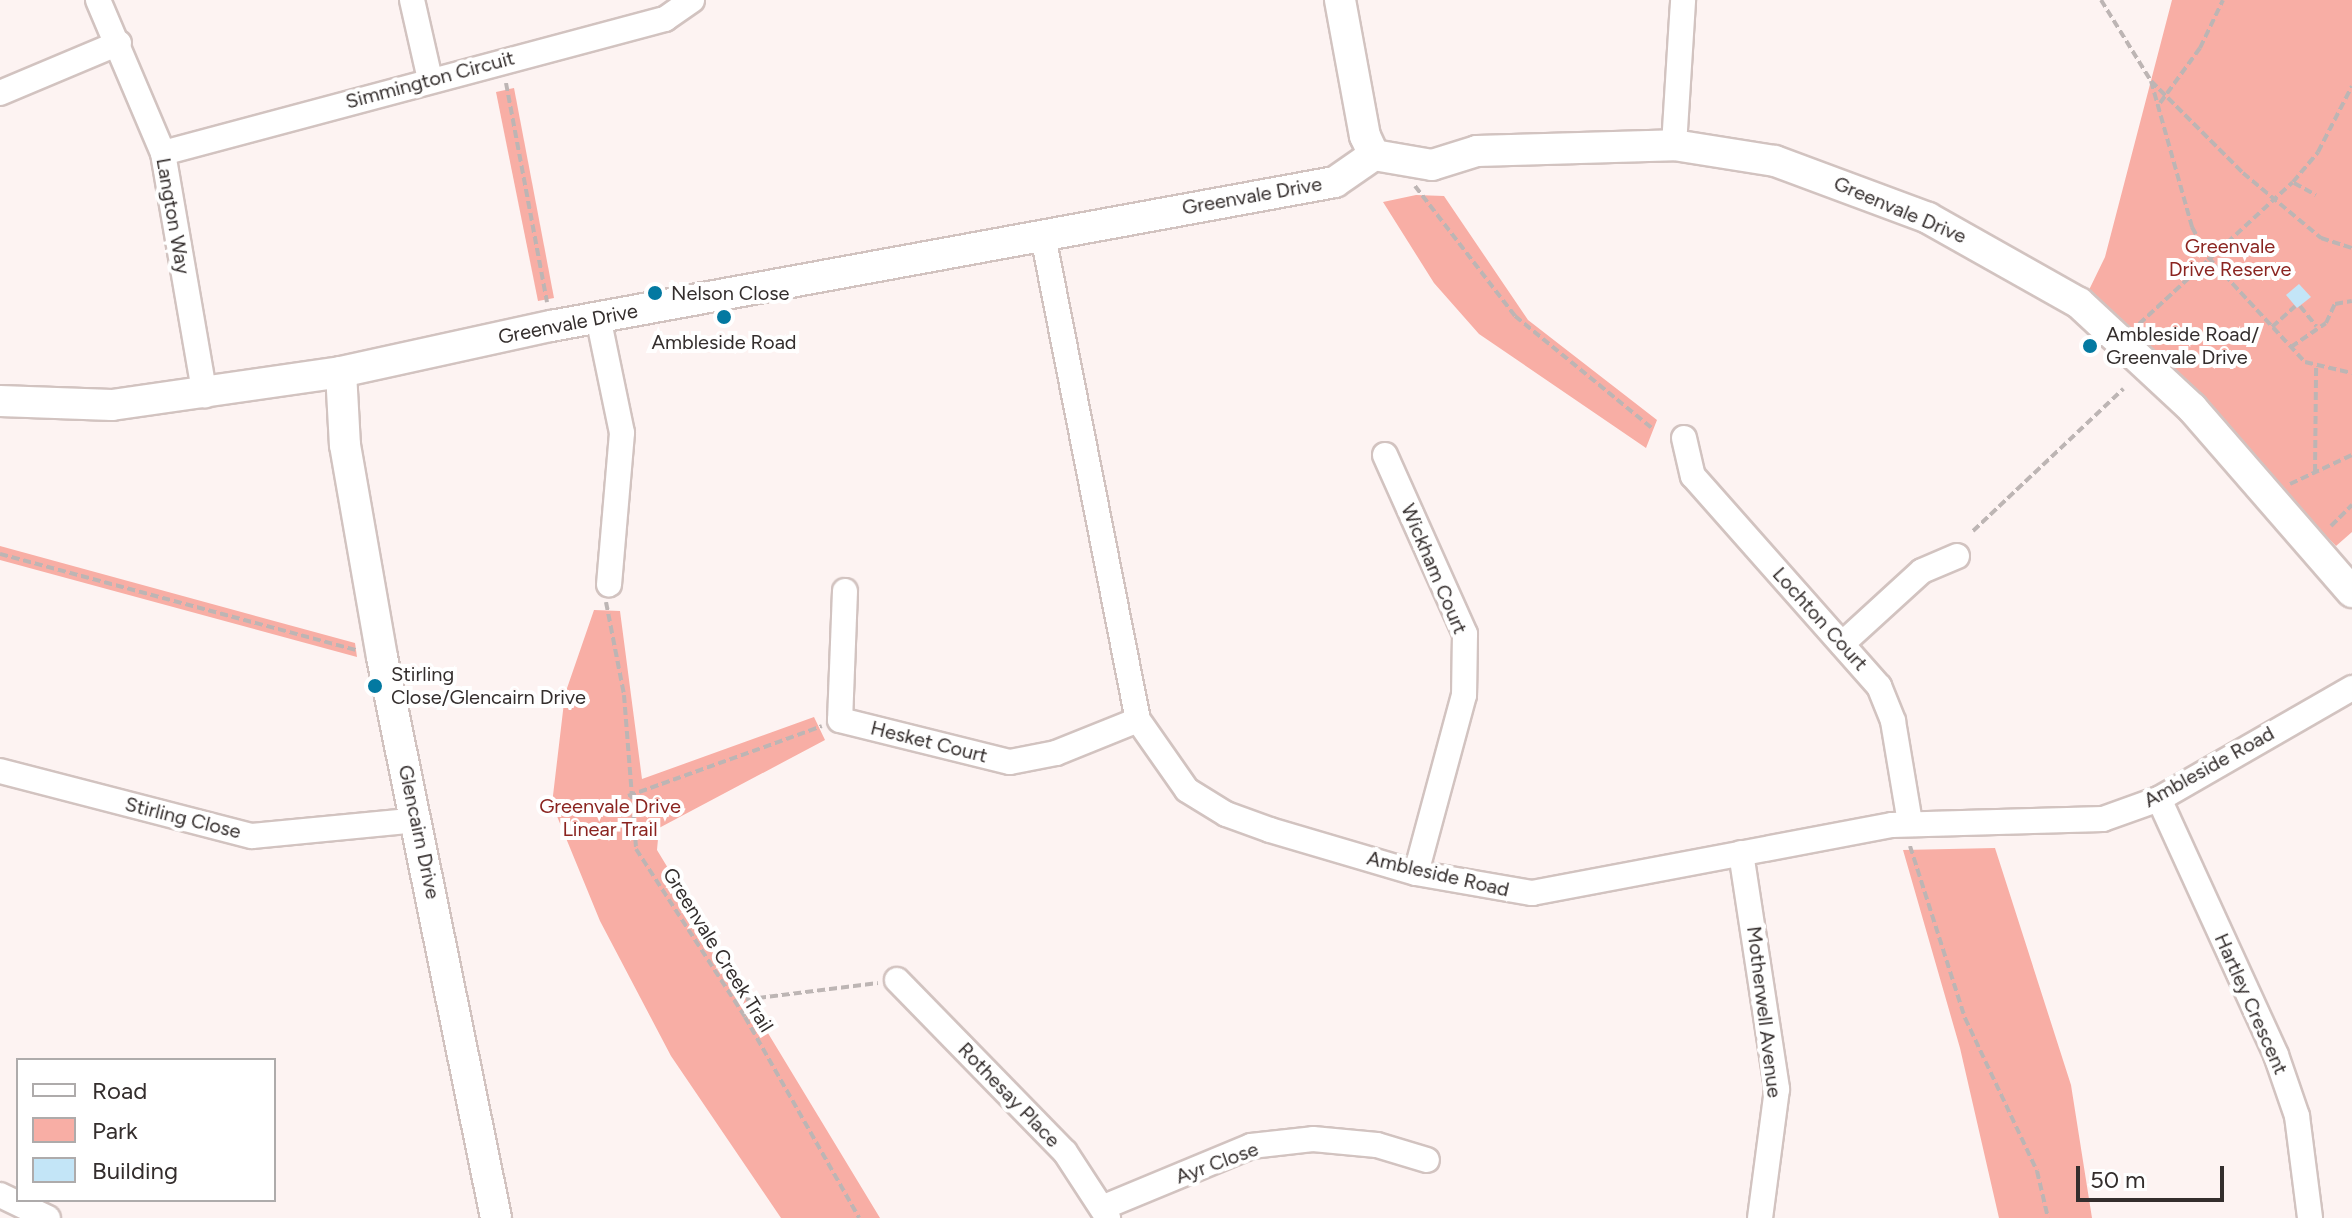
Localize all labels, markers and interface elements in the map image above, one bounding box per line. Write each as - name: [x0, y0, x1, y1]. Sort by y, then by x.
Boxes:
- street label: Simmington Circuit: [343, 46, 517, 114]
- street label: Langton Way: [151, 156, 195, 276]
- street label: Greenvale Drive: [1830, 171, 1970, 249]
- street label: Greenvale Drive: [1180, 172, 1324, 220]
- park label: Greenvale Drive Reserve: [2169, 235, 2291, 282]
- place label: Nelson Close: [671, 281, 789, 305]
- marker: Nelson Close: [646, 284, 664, 302]
- street label: Greenvale Drive: [496, 299, 640, 349]
- marker: Ambleside Road: [715, 308, 733, 326]
- place label: Ambleside Road/ Greenvale Drive: [2106, 322, 2259, 369]
- place label: Ambleside Road: [651, 330, 797, 354]
- marker: Ambleside Road/ Greenvale Drive: [2081, 337, 2099, 355]
- street label: Wickham Court: [1396, 500, 1472, 638]
- street label: Lochton Court: [1767, 562, 1873, 676]
- place label: Stirling Close/Glencairn Drive: [391, 662, 586, 709]
- marker: Stirling Close/Glencairn Drive: [366, 677, 384, 695]
- street label: Hesket Court: [868, 716, 990, 768]
- street label: Ambleside Road: [2140, 721, 2278, 813]
- street label: Glencairn Drive: [393, 763, 445, 901]
- street label: Stirling Close: [122, 792, 244, 844]
- park label: Greenvale Drive Linear Trail: [539, 794, 681, 841]
- street label: Ambleside Road: [1365, 846, 1511, 902]
- street label: Greenvale Creek Trail: [658, 863, 778, 1037]
- street label: Motherwell Avenue: [1742, 925, 1786, 1099]
- street label: Hartley Crescent: [2209, 930, 2293, 1078]
- street label: Rothesay Place: [953, 1038, 1065, 1152]
- legend: [16, 1058, 276, 1202]
- text: Road: [92, 1076, 147, 1105]
- text: Park: [92, 1116, 138, 1145]
- street label: Ayr Close: [1172, 1137, 1262, 1189]
- scale bar: [2080, 1150, 2228, 1200]
- text: Building: [92, 1156, 178, 1185]
- text: 50 m: [2090, 1165, 2146, 1194]

